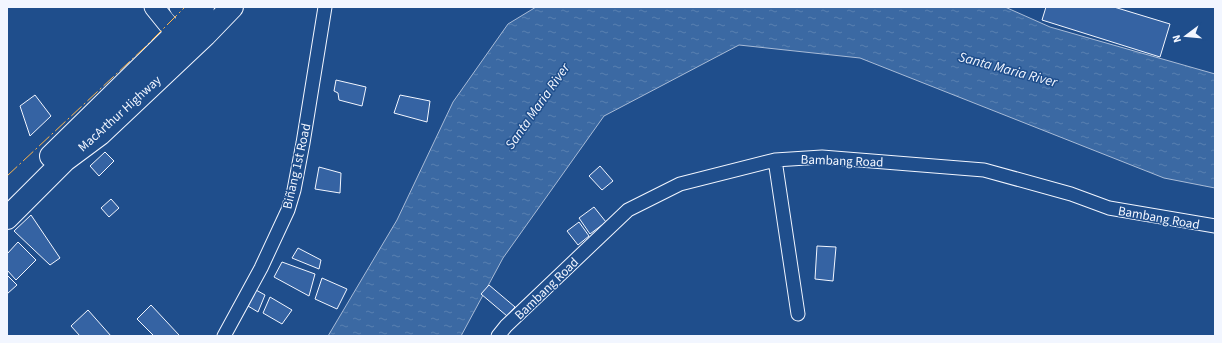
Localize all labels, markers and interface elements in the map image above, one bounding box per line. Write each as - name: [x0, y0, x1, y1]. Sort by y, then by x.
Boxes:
- north arrow: [1166, 16, 1206, 56]
- text: N: [1169, 33, 1185, 44]
- water label: Santa Maria River: [956, 47, 1060, 93]
- water label: Santa Maria River: [501, 58, 576, 154]
- street label: MacArthur Highway: [74, 71, 165, 156]
- street label: Biñang 1st Road: [278, 122, 316, 211]
- street label: Bambang Road: [800, 151, 884, 171]
- street label: Bambang Road: [1117, 202, 1201, 234]
- street label: Bambang Road: [511, 254, 583, 324]

